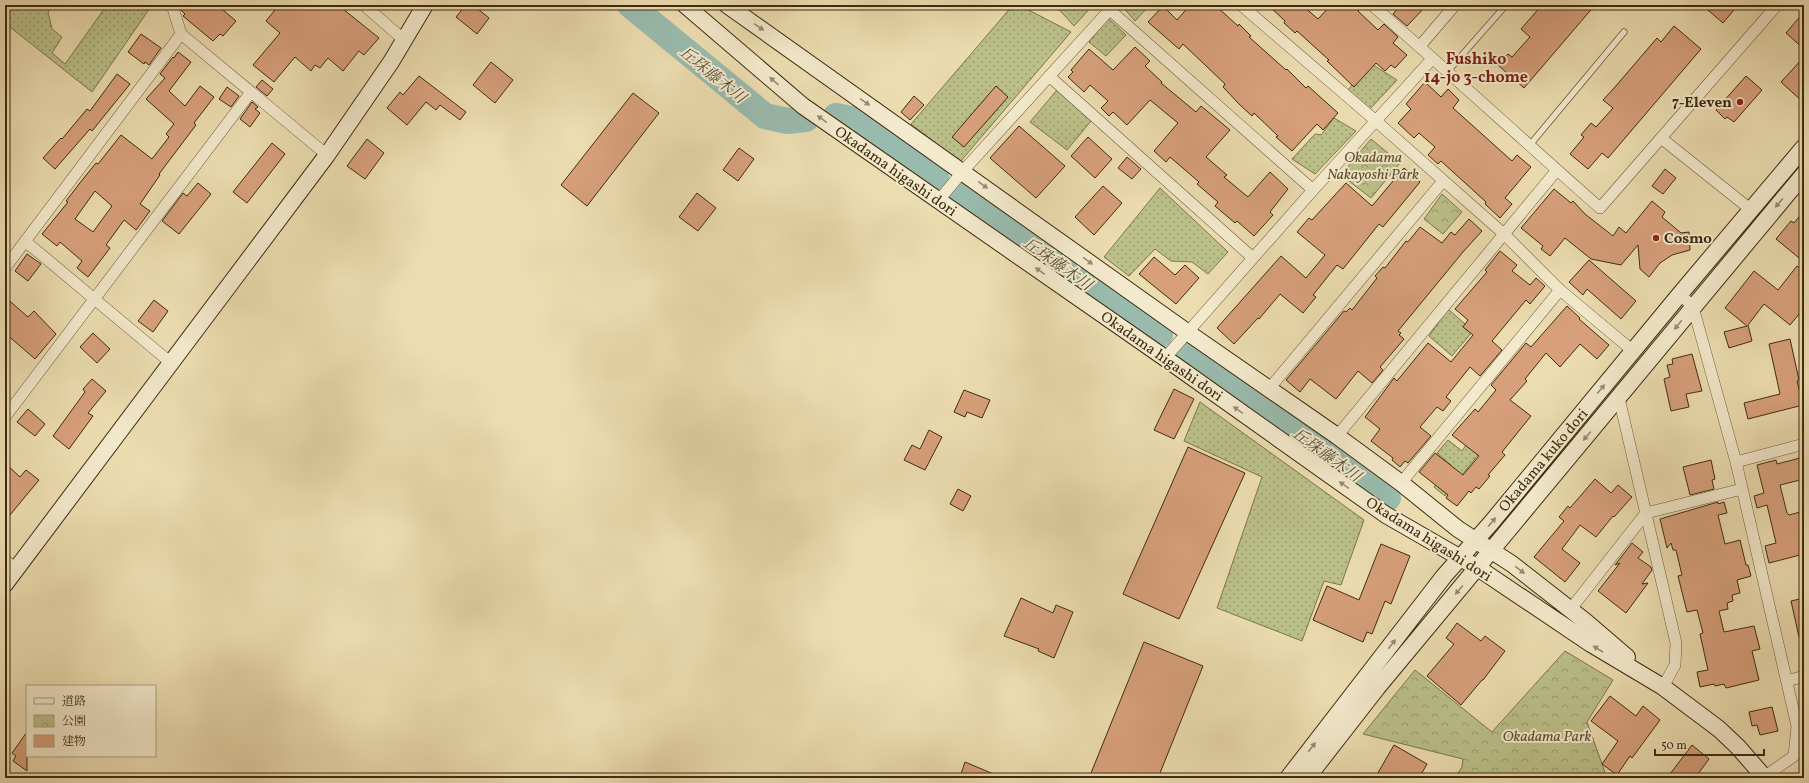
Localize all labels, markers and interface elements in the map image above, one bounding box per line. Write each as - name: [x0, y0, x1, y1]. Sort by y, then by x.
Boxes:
- one-way arrow: [754, 23, 764, 31]
- water label: 丘珠藤木川: [674, 42, 751, 111]
- district label: Fushiko 14-jo 3-chome: [1424, 49, 1528, 89]
- one-way arrow: [769, 76, 779, 86]
- place label: 7-Eleven: [1672, 93, 1732, 114]
- marker: 7-Eleven: [1735, 97, 1745, 107]
- one-way arrow: [860, 98, 871, 106]
- one-way arrow: [816, 115, 827, 123]
- street label: Okadama higashi dori: [830, 122, 961, 222]
- park label: Okadama Nakayoshi Park: [1327, 148, 1419, 186]
- one-way arrow: [978, 181, 988, 189]
- one-way arrow: [1774, 198, 1783, 209]
- place label: Cosmo: [1664, 229, 1712, 250]
- water label: 丘珠藤木川: [1018, 233, 1098, 298]
- marker: Cosmo: [1651, 233, 1661, 243]
- one-way arrow: [1083, 257, 1094, 265]
- one-way arrow: [1035, 267, 1045, 275]
- street label: Okadama higashi dori: [1096, 307, 1227, 407]
- one-way arrow: [1674, 319, 1682, 330]
- one-way arrow: [1597, 384, 1606, 395]
- street label: Okadama kuko dori: [1495, 405, 1594, 517]
- one-way arrow: [1233, 406, 1244, 414]
- water label: 丘珠藤木川: [1287, 423, 1366, 489]
- one-way arrow: [1582, 431, 1591, 442]
- one-way arrow: [1339, 481, 1350, 489]
- street label: Okadama higashi dori: [1361, 493, 1495, 588]
- one-way arrow: [1487, 516, 1496, 527]
- one-way arrow: [1514, 566, 1525, 574]
- one-way arrow: [1455, 585, 1464, 596]
- one-way arrow: [1387, 639, 1396, 650]
- one-way arrow: [1592, 645, 1604, 652]
- legend: [26, 685, 156, 757]
- text: 道路: [62, 694, 86, 710]
- text: 公園: [62, 714, 86, 730]
- park label: Okadama Park: [1503, 727, 1592, 748]
- scale bar: [1655, 731, 1764, 757]
- text: 建物: [62, 734, 86, 750]
- text: 50 m: [1661, 738, 1687, 754]
- one-way arrow: [1308, 742, 1316, 753]

